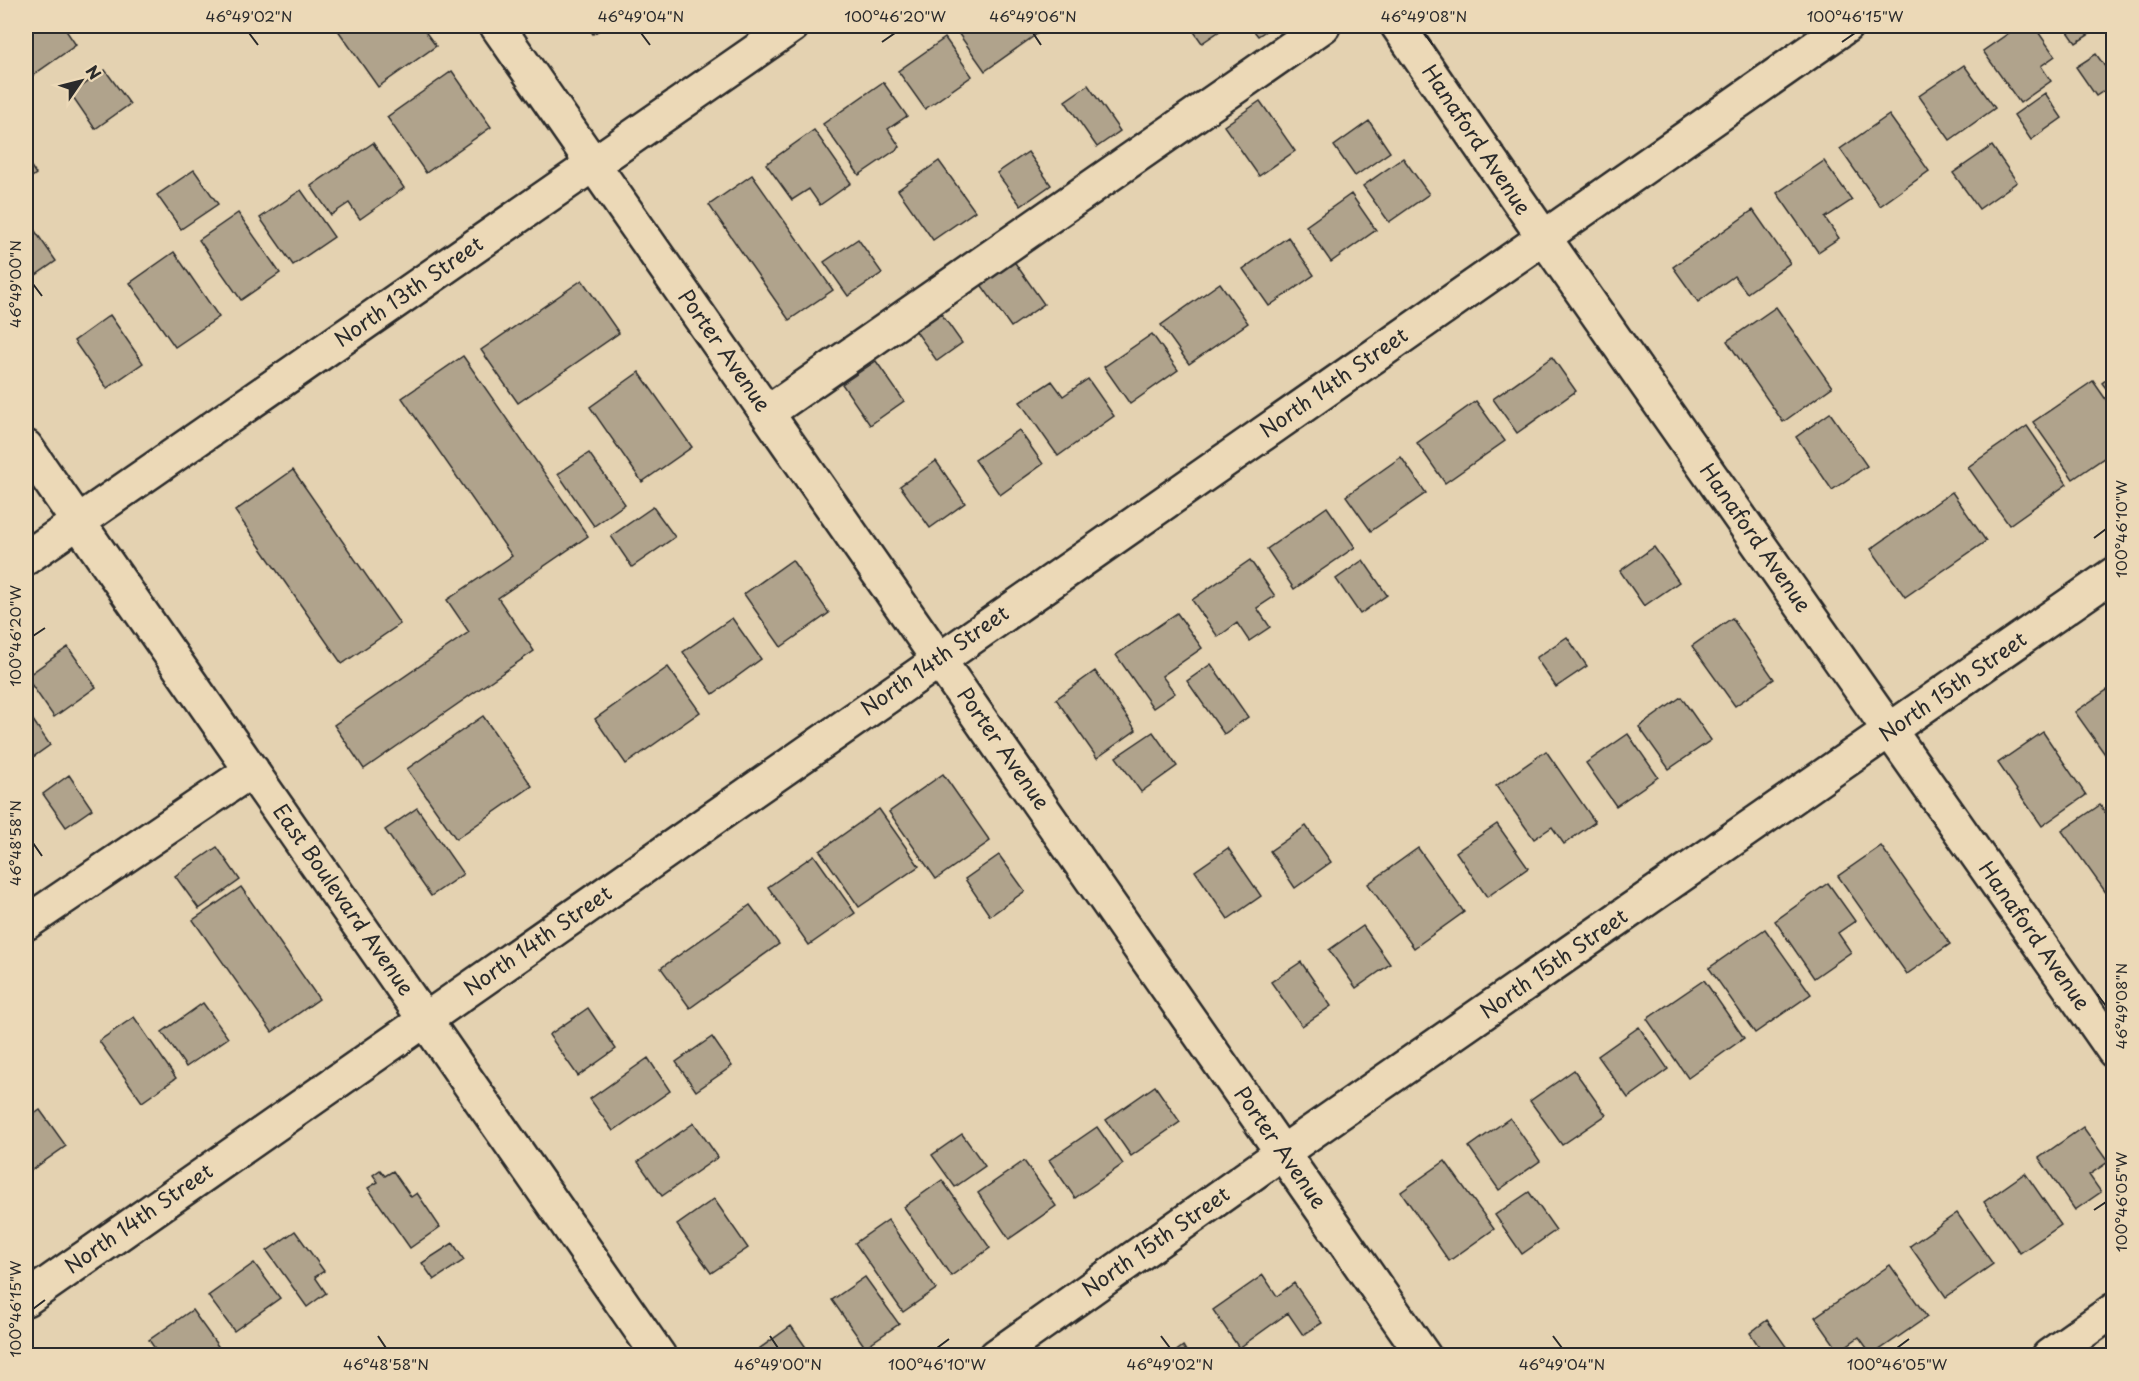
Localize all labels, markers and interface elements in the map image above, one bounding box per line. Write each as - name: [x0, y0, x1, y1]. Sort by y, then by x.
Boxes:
- text: 46°49'02"N: [206, 4, 292, 27]
- text: 46°49'04"N: [598, 4, 684, 27]
- text: 100°46'20"W: [844, 4, 946, 27]
- text: 46°49'06"N: [989, 4, 1077, 27]
- text: 46°49'08"N: [1381, 4, 1467, 27]
- text: 100°46'15"W: [1807, 4, 1904, 27]
- north arrow: [51, 51, 111, 111]
- street label: Hanaford Avenue: [1415, 57, 1540, 221]
- text: N: [81, 60, 108, 84]
- street label: North 13th Street: [327, 227, 489, 354]
- text: 46°49'00"N: [3, 240, 26, 328]
- street label: Porter Avenue: [672, 282, 780, 418]
- street label: North 14th Street: [1252, 318, 1414, 445]
- street label: Hanaford Avenue: [1693, 456, 1820, 618]
- text: 100°46'10"W: [2109, 479, 2132, 578]
- text: 100°46'20"W: [3, 585, 26, 687]
- street label: North 14th Street: [853, 596, 1015, 723]
- street label: North 15th Street: [1871, 622, 2032, 748]
- street label: Porter Avenue: [951, 680, 1059, 816]
- street label: East Boulevard Avenue: [266, 796, 423, 1001]
- text: 46°48'58"N: [3, 800, 26, 886]
- street label: Hanaford Avenue: [1972, 854, 2099, 1016]
- street label: North 14th Street: [456, 876, 618, 1003]
- street label: North 15th Street: [1472, 899, 1633, 1025]
- text: 46°49'08"N: [2109, 963, 2132, 1049]
- street label: Porter Avenue: [1228, 1079, 1336, 1215]
- text: 100°46'05"W: [2109, 1151, 2132, 1252]
- street label: North 14th Street: [57, 1154, 219, 1281]
- street label: North 15th Street: [1074, 1177, 1235, 1303]
- text: 100°46'15"W: [3, 1260, 26, 1357]
- text: 46°48'58"N: [343, 1352, 429, 1375]
- text: 46°49'00"N: [734, 1352, 822, 1375]
- text: 100°46'10"W: [888, 1352, 987, 1375]
- text: 46°49'02"N: [1127, 1352, 1213, 1375]
- text: 46°49'04"N: [1519, 1352, 1605, 1375]
- text: 100°46'05"W: [1847, 1352, 1948, 1375]

